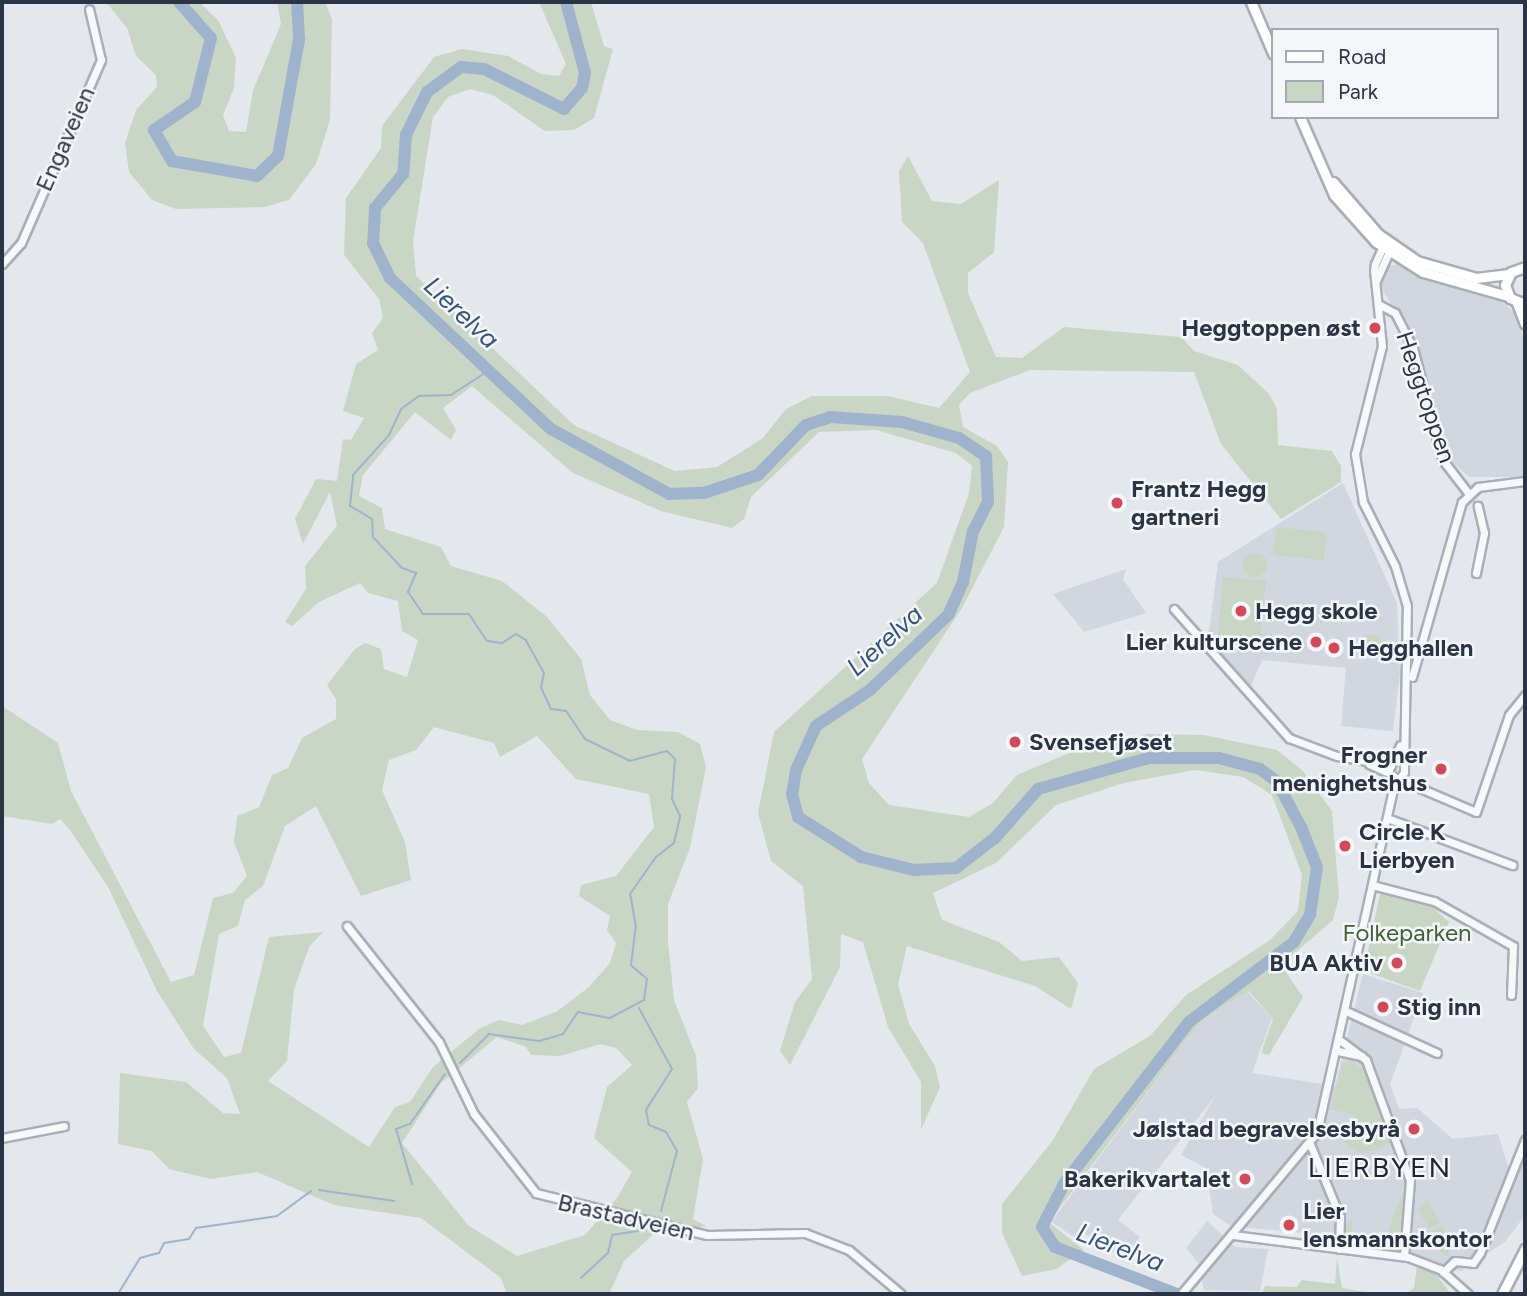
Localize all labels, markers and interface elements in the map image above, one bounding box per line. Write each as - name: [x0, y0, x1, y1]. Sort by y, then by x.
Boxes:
- legend: [1272, 28, 1499, 119]
- text: Road: [1338, 44, 1386, 69]
- text: Park: [1338, 79, 1378, 104]
- street label: Engaveien: [29, 82, 101, 196]
- water label: Lierelva: [417, 271, 505, 355]
- place label: Heggtoppen øst: [1181, 314, 1361, 342]
- marker: Heggtoppen øst: [1367, 320, 1383, 336]
- street label: Heggtoppen: [1390, 327, 1462, 467]
- place label: Frantz Hegg gartneri: [1131, 475, 1267, 531]
- marker: Frantz Hegg gartneri: [1109, 495, 1125, 511]
- place label: Hegg skole: [1255, 597, 1377, 625]
- water label: Lierelva: [841, 599, 929, 683]
- marker: Hegg skole: [1233, 603, 1249, 619]
- place label: Lier kulturscene: [1125, 628, 1302, 656]
- marker: Lier kulturscene: [1308, 634, 1324, 650]
- place label: Hegghallen: [1348, 634, 1473, 662]
- marker: Hegghallen: [1326, 640, 1342, 656]
- place label: Svensefjøset: [1029, 728, 1172, 756]
- marker: Svensefjøset: [1007, 734, 1023, 750]
- place label: Frogner menighetshus: [1272, 741, 1427, 797]
- marker: Frogner menighetshus: [1433, 761, 1449, 777]
- place label: Circle K Lierbyen: [1359, 818, 1455, 874]
- marker: Circle K Lierbyen: [1337, 838, 1353, 854]
- park label: Folkeparken: [1343, 919, 1471, 947]
- place label: BUA Aktiv: [1269, 949, 1383, 977]
- marker: BUA Aktiv: [1389, 955, 1405, 971]
- place label: Stig inn: [1397, 993, 1481, 1021]
- marker: Stig inn: [1375, 999, 1391, 1015]
- place label: Jølstad begravelsesbyrå: [1133, 1115, 1400, 1143]
- marker: Jølstad begravelsesbyrå: [1406, 1121, 1422, 1137]
- district label: LIERBYEN: [1309, 1150, 1451, 1184]
- place label: Bakerikvartalet: [1064, 1165, 1231, 1193]
- marker: Bakerikvartalet: [1237, 1171, 1253, 1187]
- street label: Brastadveien: [555, 1187, 697, 1247]
- place label: Lier lensmannskontor: [1303, 1197, 1492, 1253]
- water label: Lierelva: [1072, 1217, 1168, 1279]
- marker: Lier lensmannskontor: [1281, 1217, 1297, 1233]

